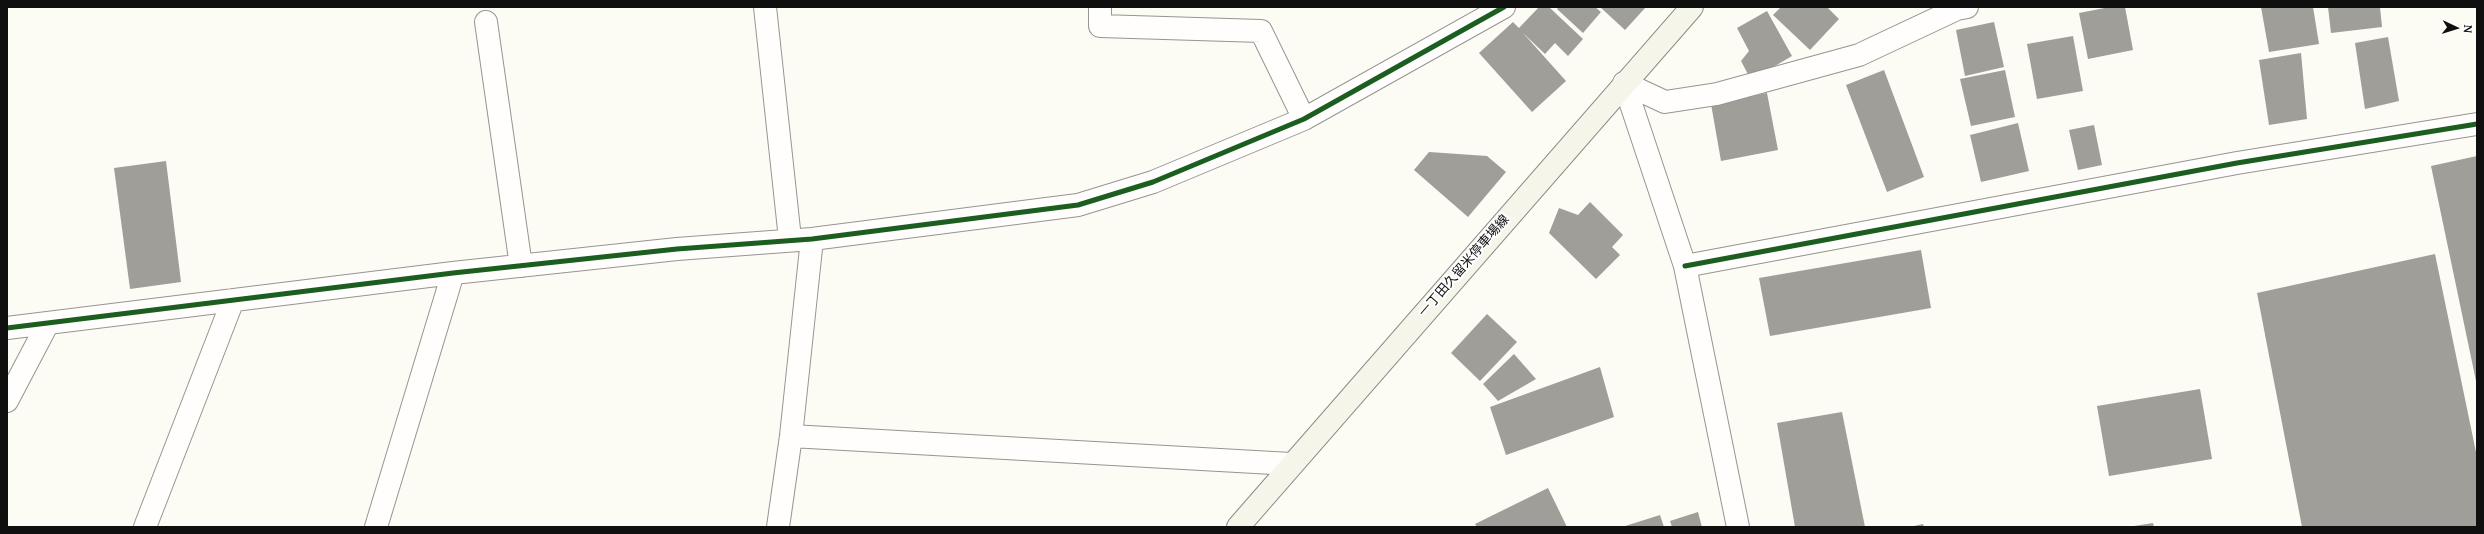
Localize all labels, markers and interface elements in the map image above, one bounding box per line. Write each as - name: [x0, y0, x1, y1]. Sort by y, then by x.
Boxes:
- north arrow: [2436, 8, 2476, 48]
- text: N: [2461, 24, 2475, 33]
- street label: 一丁田久留米停車場線: [1415, 212, 1513, 320]

